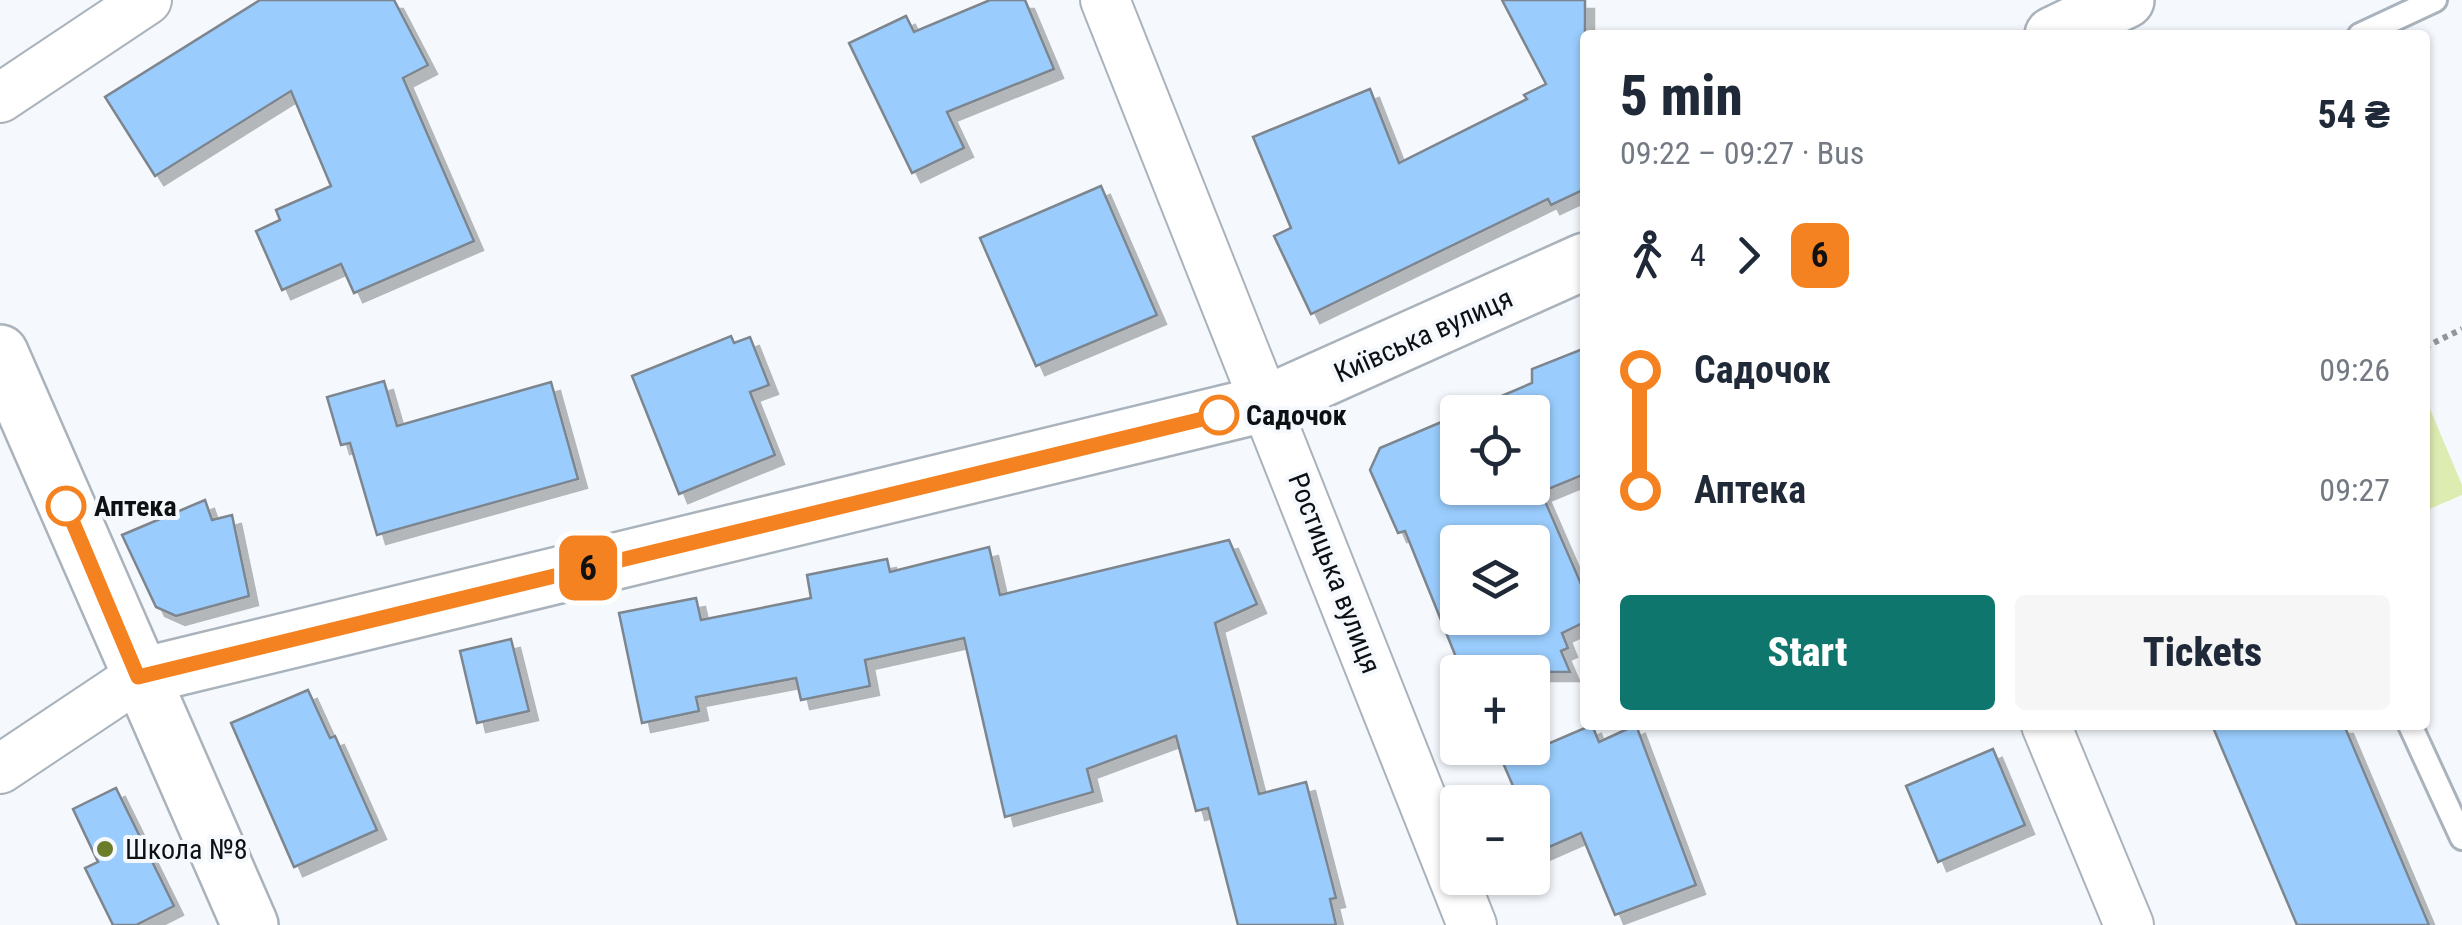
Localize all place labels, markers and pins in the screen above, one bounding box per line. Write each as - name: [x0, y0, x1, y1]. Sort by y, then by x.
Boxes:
- marker: Садочок: [1200, 396, 1238, 434]
- place label: Садочок: [1246, 399, 1347, 432]
- marker: Аптека: [47, 487, 85, 525]
- place label: Аптека: [94, 490, 177, 523]
- place label: Школа №8: [125, 833, 248, 866]
- marker: Школа №8: [94, 838, 116, 860]

